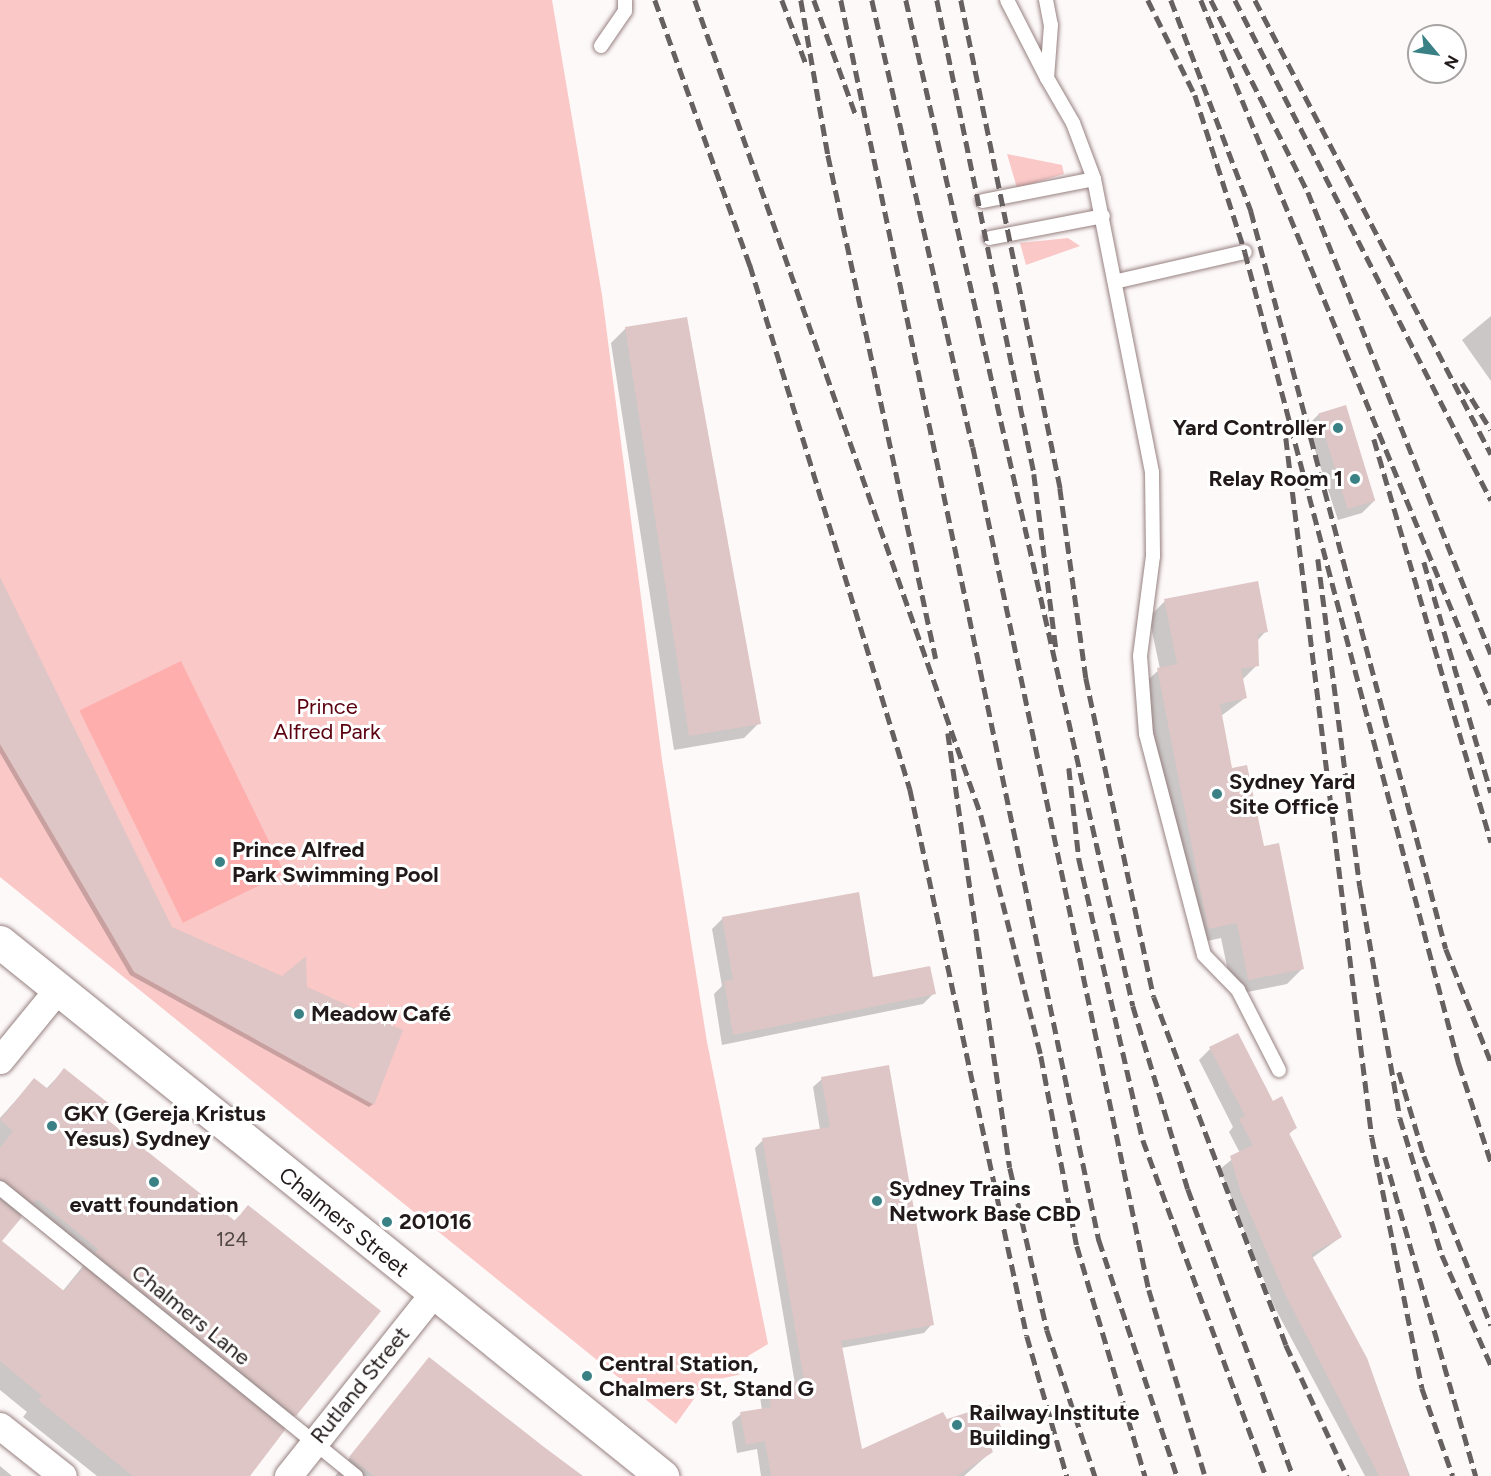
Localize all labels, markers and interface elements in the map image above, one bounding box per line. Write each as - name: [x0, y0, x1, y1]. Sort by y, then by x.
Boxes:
- north arrow: [1407, 24, 1467, 84]
- text: N: [1440, 52, 1463, 72]
- place label: Yard Controller: [1173, 415, 1326, 441]
- marker: Yard Controller: [1331, 421, 1345, 435]
- place label: Relay Room 1: [1208, 466, 1343, 492]
- marker: Relay Room 1: [1348, 472, 1362, 486]
- park label: Prince Alfred Park: [273, 693, 381, 744]
- place label: Sydney Yard Site Office: [1229, 768, 1355, 819]
- marker: Sydney Yard Site Office: [1210, 787, 1224, 801]
- place label: Prince Alfred Park Swimming Pool: [232, 836, 439, 888]
- marker: Prince Alfred Park Swimming Pool: [213, 855, 227, 869]
- place label: Meadow Café: [311, 1001, 451, 1027]
- marker: Meadow Café: [292, 1007, 306, 1021]
- place label: GKY (Gereja Kristus Yesus) Sydney: [64, 1100, 266, 1152]
- marker: GKY (Gereja Kristus Yesus) Sydney: [45, 1119, 59, 1133]
- street label: Chalmers Street: [274, 1162, 414, 1282]
- marker: evatt foundation: [147, 1175, 161, 1189]
- place label: Sydney Trains Network Base CBD: [889, 1175, 1081, 1226]
- place label: evatt foundation: [69, 1192, 239, 1218]
- marker: Sydney Trains Network Base CBD: [870, 1194, 884, 1208]
- place label: 201016: [399, 1209, 472, 1235]
- marker: 201016: [380, 1215, 394, 1229]
- house number: 124: [216, 1227, 248, 1251]
- street label: Chalmers Lane: [126, 1259, 256, 1371]
- street label: Rutland Street: [305, 1321, 415, 1449]
- place label: Central Station, Chalmers St, Stand G: [599, 1350, 814, 1402]
- marker: Central Station, Chalmers St, Stand G: [580, 1369, 594, 1383]
- place label: Railway Institute Building: [969, 1399, 1139, 1450]
- marker: Railway Institute Building: [950, 1418, 964, 1432]

